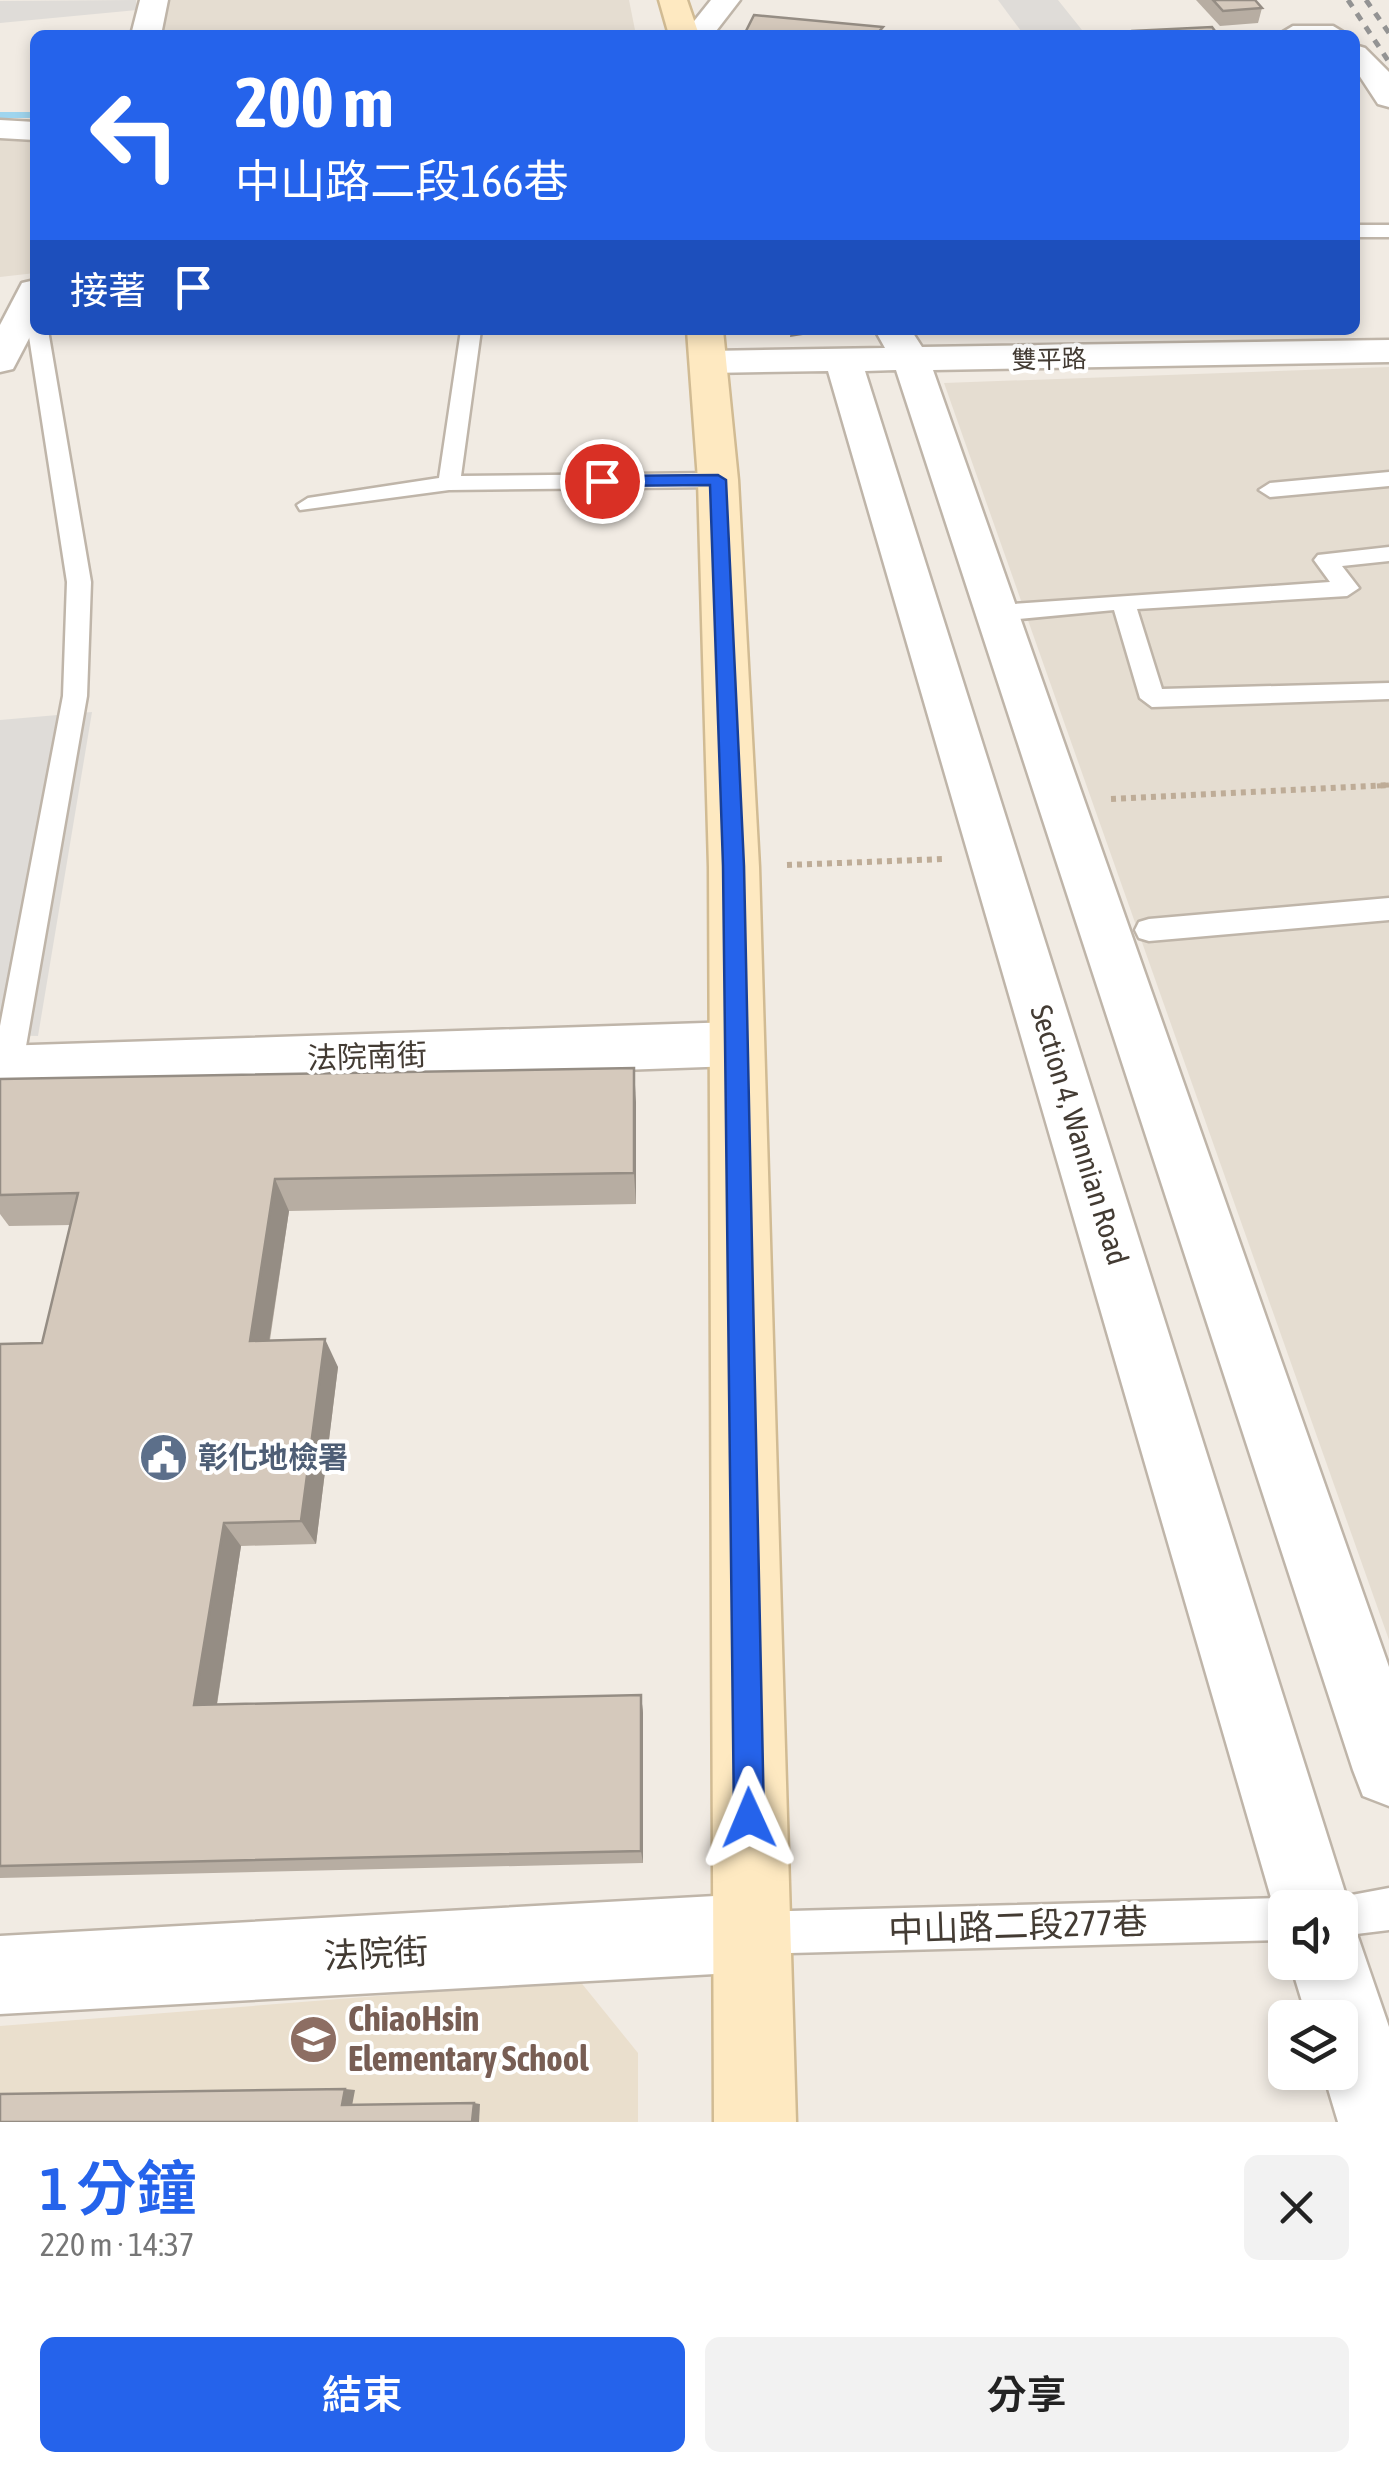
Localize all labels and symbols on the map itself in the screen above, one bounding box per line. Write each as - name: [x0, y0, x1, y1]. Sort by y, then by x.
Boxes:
- street label: 雙平路: [1011, 344, 1087, 374]
- pin: [560, 439, 645, 524]
- street label: Section 4, Wannian Road: [1024, 1001, 1136, 1269]
- street label: 法院南街: [306, 1037, 428, 1075]
- public building icon: 彰化地檢署: [137, 1432, 189, 1484]
- place label: 彰化地檢署: [198, 1440, 348, 1474]
- position arrow: [697, 1766, 801, 1870]
- street label: 中山路二段277巷: [888, 1900, 1148, 1950]
- street label: 法院街: [322, 1930, 429, 1976]
- place label: ChiaoHsin Elementary School: [348, 1998, 589, 2078]
- school or university icon: ChiaoHsin Elementary School: [287, 2013, 339, 2065]

